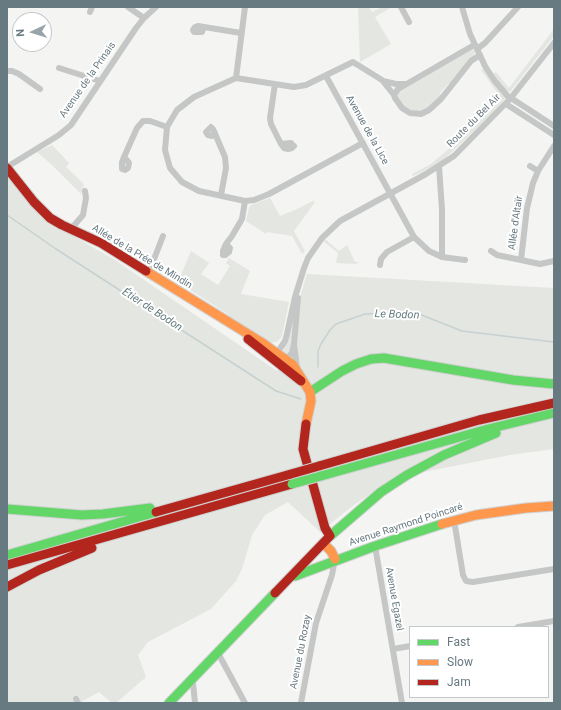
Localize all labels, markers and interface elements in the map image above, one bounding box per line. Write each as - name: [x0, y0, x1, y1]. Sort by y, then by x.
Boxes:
- north arrow: [12, 12, 52, 52]
- text: N: [14, 28, 27, 37]
- street label: Avenue de la Prinais: [57, 40, 119, 120]
- street label: Route du Bel Air: [445, 92, 503, 150]
- street label: Avenue de la Lice: [343, 93, 391, 167]
- street label: Allée d'Altaïr: [506, 195, 526, 251]
- street label: Allée de la Prée de Mindin: [90, 222, 194, 292]
- water label: Étier de Bodon: [119, 286, 185, 334]
- water label: Le Bodon: [374, 308, 420, 322]
- street label: Avenue Raymond Poincaré: [348, 501, 464, 549]
- street label: Avenue Egazel: [382, 566, 406, 632]
- street label: Avenue du Rozay: [288, 614, 314, 690]
- legend: [409, 626, 549, 698]
- text: Fast: [447, 635, 470, 649]
- text: Slow: [447, 655, 473, 669]
- text: Jam: [447, 675, 471, 689]

